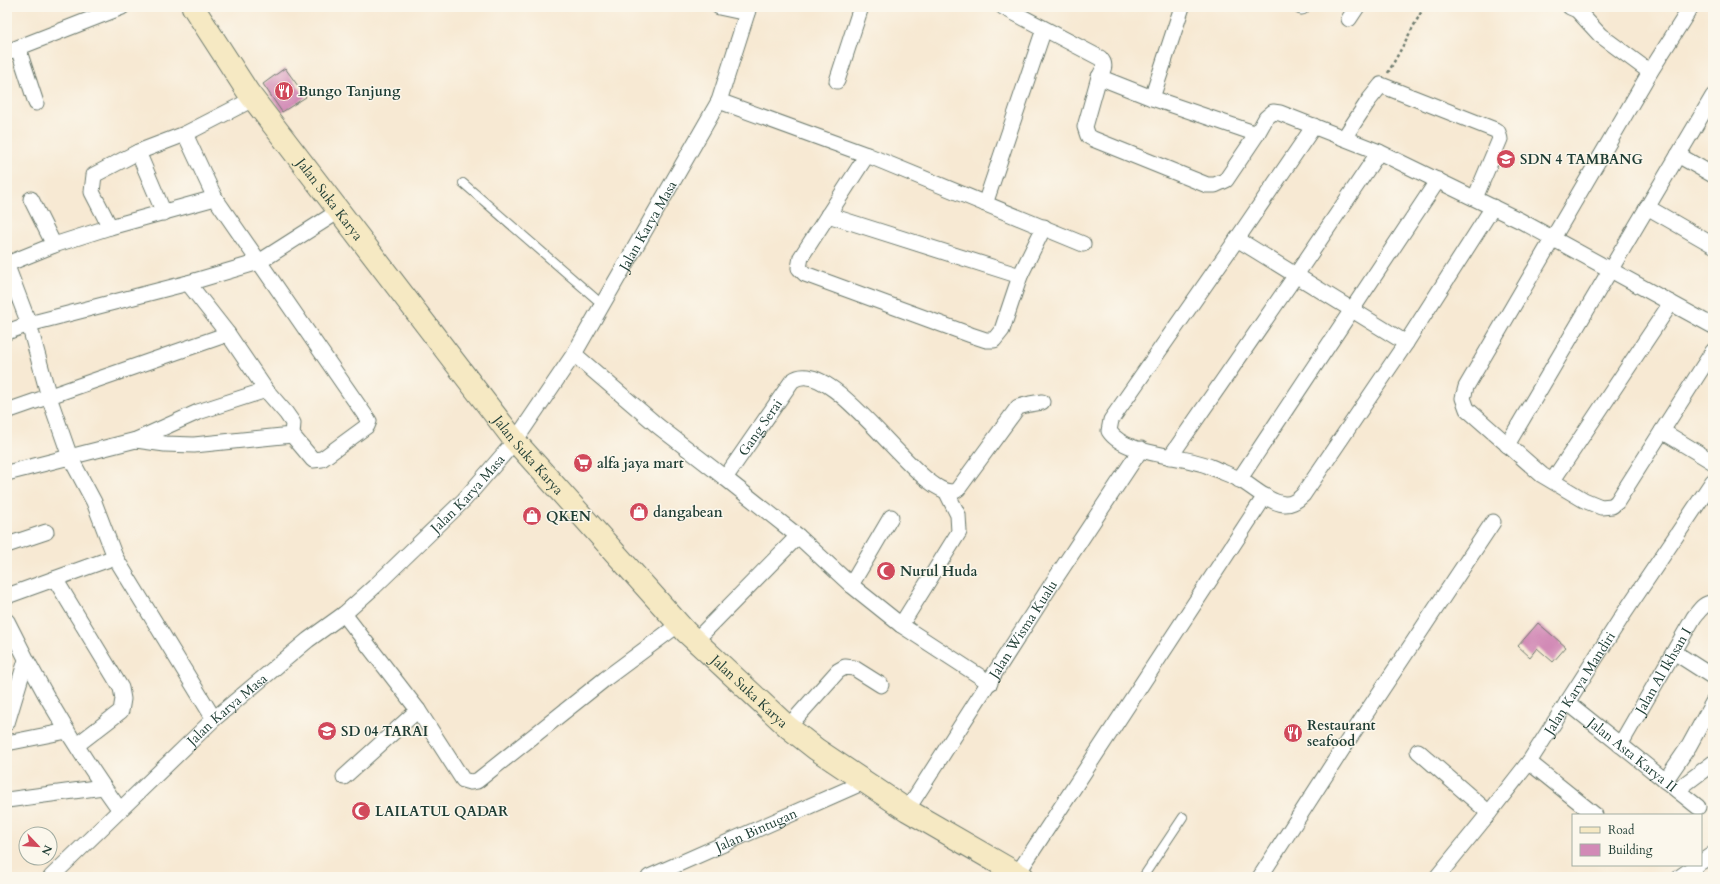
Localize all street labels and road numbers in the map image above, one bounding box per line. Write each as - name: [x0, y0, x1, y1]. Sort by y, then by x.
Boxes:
- street label: Jalan Suka Karya: [291, 153, 367, 245]
- street label: Jalan Karya Masa: [614, 177, 681, 276]
- street label: Gang Serai: [734, 395, 787, 460]
- street label: Jalan Suka Karya: [487, 410, 568, 499]
- street label: Jalan Karya Masa: [425, 450, 509, 539]
- street label: Jalan Wisma Kualu: [984, 576, 1062, 684]
- street label: Jalan Al Ikhsan I: [1630, 624, 1696, 719]
- street label: Jalan Karya Mandiri: [1539, 628, 1620, 740]
- street label: Jalan Suka Karya: [705, 650, 792, 732]
- street label: Jalan Karya Masa: [182, 669, 271, 752]
- street label: Jalan Asta Karya II: [1582, 712, 1681, 797]
- street label: Jalan Bintugan: [710, 804, 800, 857]

